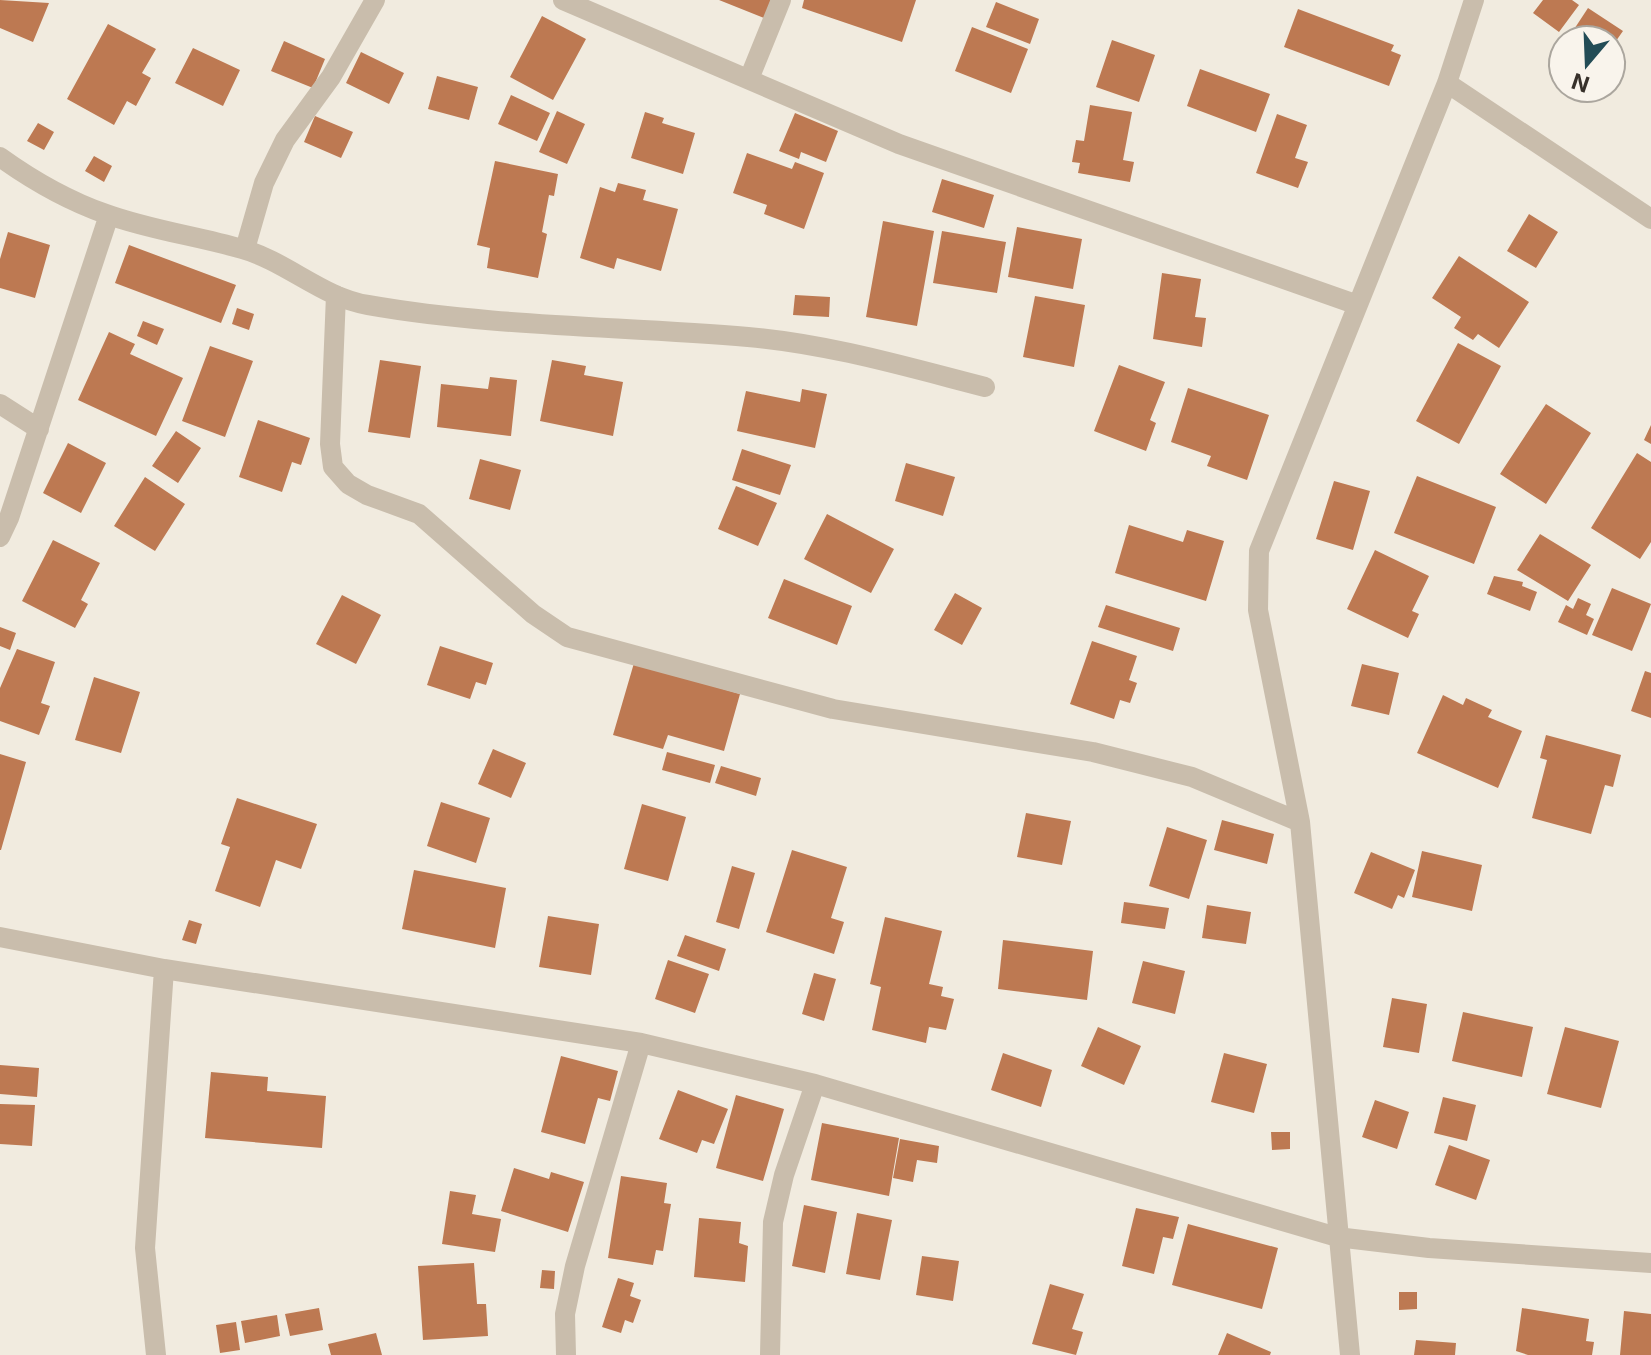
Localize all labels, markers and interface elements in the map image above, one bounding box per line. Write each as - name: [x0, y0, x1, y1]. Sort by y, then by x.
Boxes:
- north arrow: [1547, 24, 1627, 104]
- text: N: [1568, 68, 1593, 98]

